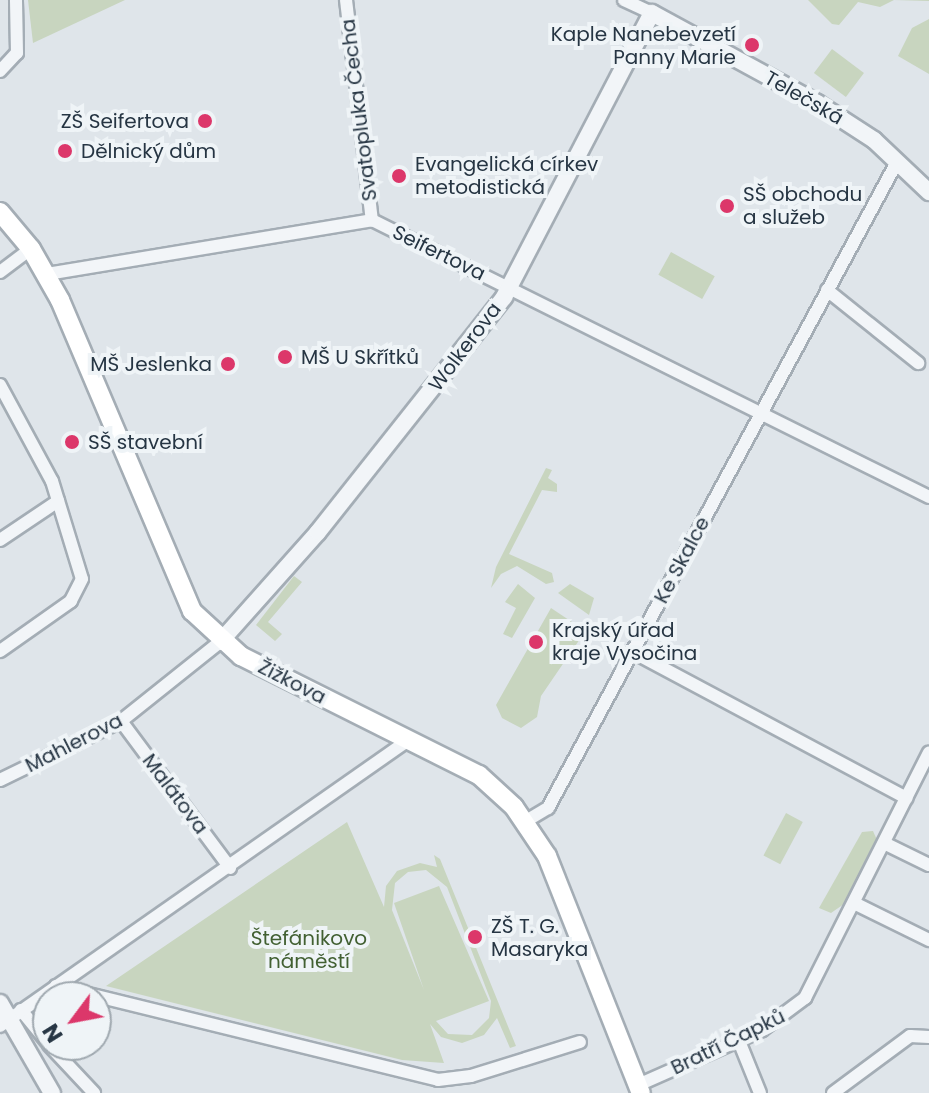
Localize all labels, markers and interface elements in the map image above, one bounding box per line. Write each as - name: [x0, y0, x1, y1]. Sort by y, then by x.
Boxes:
- street label: Svatopluka Čecha: [336, 18, 382, 202]
- place label: Kaple Nanebevzetí Panny Marie: [551, 22, 736, 69]
- marker: Kaple Nanebevzetí Panny Marie: [743, 36, 761, 54]
- street label: Telečská: [760, 66, 848, 130]
- place label: ZŠ Seifertova: [61, 109, 189, 133]
- marker: ZŠ Seifertova: [196, 112, 214, 130]
- place label: Dělnický dům: [81, 139, 216, 163]
- marker: Dělnický dům: [56, 142, 74, 160]
- place label: Evangelická církev metodistická: [415, 152, 598, 199]
- marker: Evangelická církev metodistická: [390, 167, 408, 185]
- place label: SŠ obchodu a služeb: [743, 182, 862, 229]
- marker: SŠ obchodu a služeb: [718, 197, 736, 215]
- street label: Seifertova: [389, 220, 489, 286]
- street label: Wolkerova: [424, 298, 506, 396]
- place label: MŠ U Skřítků: [301, 345, 419, 369]
- marker: MŠ U Skřítků: [276, 348, 294, 366]
- place label: MŠ Jeslenka: [90, 352, 212, 376]
- marker: MŠ Jeslenka: [219, 355, 237, 373]
- place label: SŠ stavební: [88, 430, 203, 454]
- marker: SŠ stavební: [63, 433, 81, 451]
- street label: Ke Skalce: [649, 513, 715, 607]
- place label: Krajský úřad kraje Vysočina: [552, 618, 697, 665]
- marker: Krajský úřad kraje Vysočina: [527, 633, 545, 651]
- street label: Žižkova: [254, 655, 330, 709]
- street label: Mahlerova: [21, 708, 127, 778]
- street label: Malátova: [137, 749, 213, 839]
- place label: ZŠ T. G. Masaryka: [491, 914, 588, 961]
- park label: Štefánikovo náměstí: [251, 927, 367, 974]
- marker: ZŠ T. G. Masaryka: [466, 928, 484, 946]
- north arrow: [32, 981, 112, 1061]
- street label: Bratří Čapků: [667, 1004, 789, 1080]
- text: N: [35, 1018, 70, 1048]

